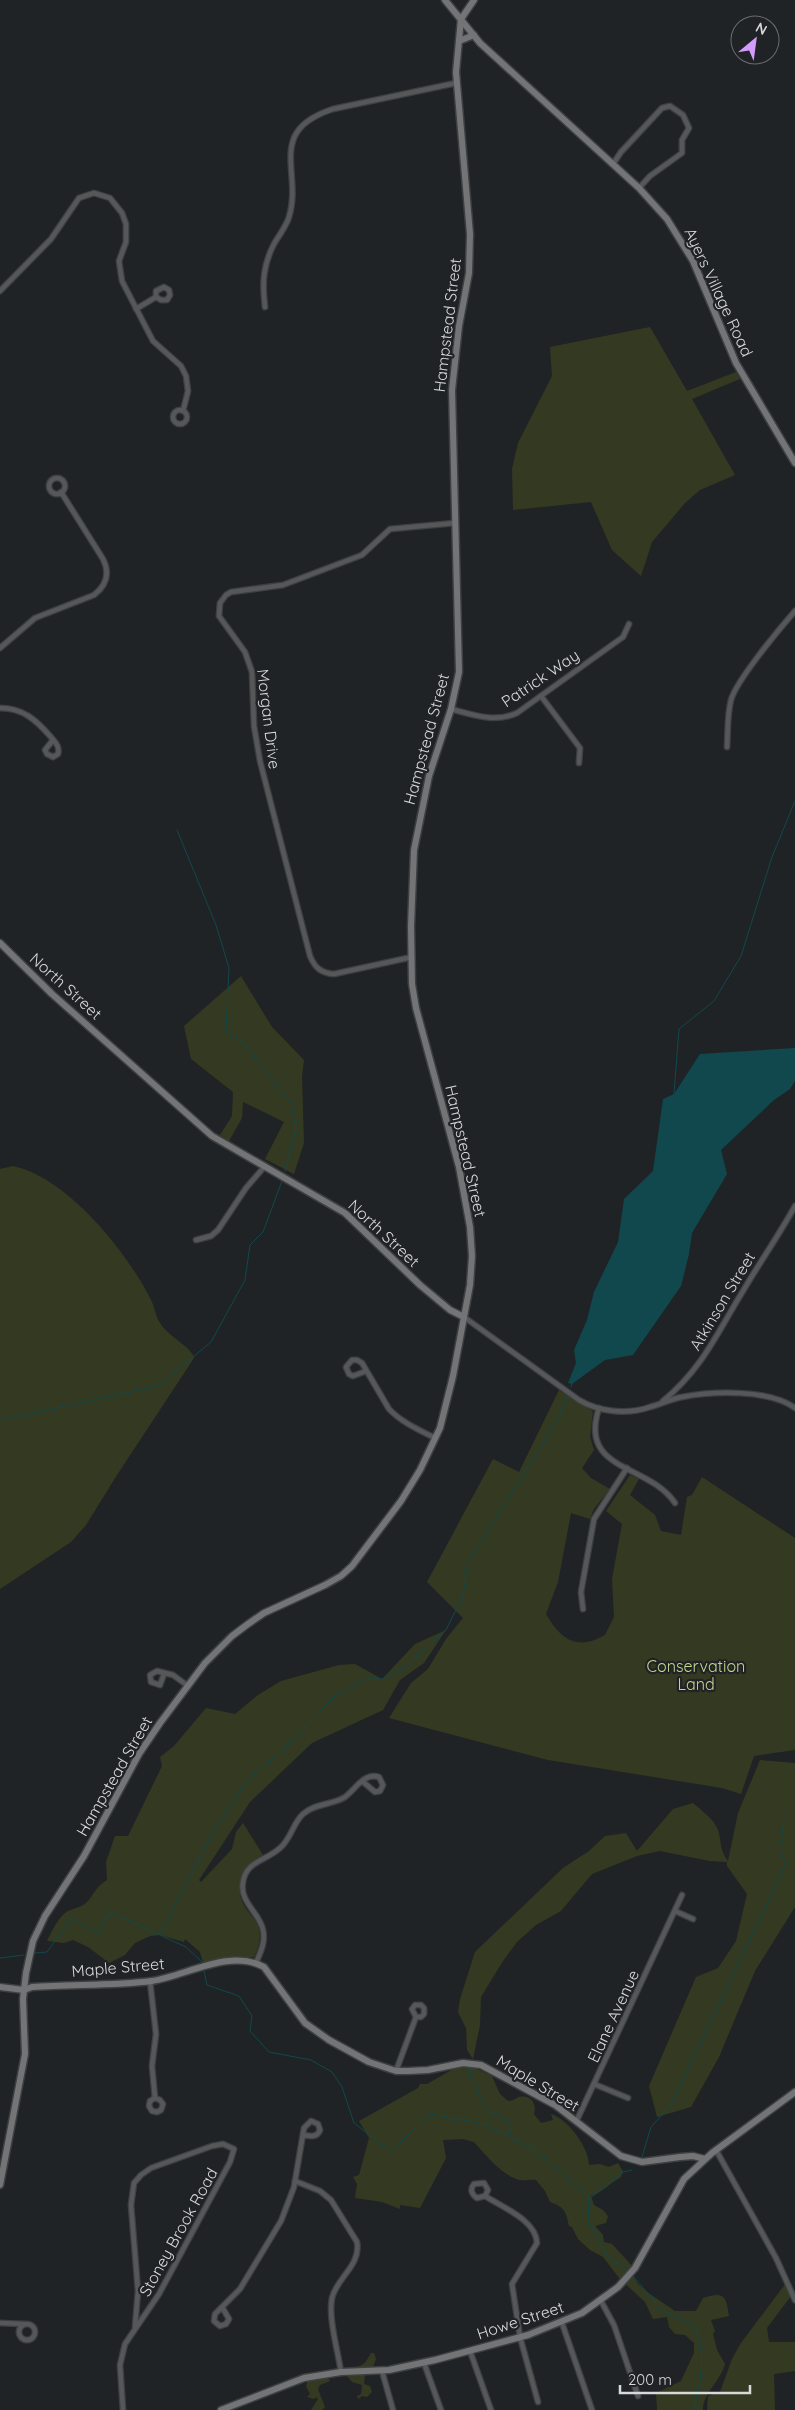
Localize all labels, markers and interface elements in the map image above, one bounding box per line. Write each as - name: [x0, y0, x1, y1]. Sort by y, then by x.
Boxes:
- north arrow: [730, 15, 780, 65]
- text: N: [752, 18, 770, 39]
- street label: Ayers Village Road: [680, 224, 758, 360]
- street label: Hampstead Street: [429, 257, 465, 393]
- street label: Patrick Way: [497, 645, 583, 711]
- street label: Morgan Drive: [253, 668, 285, 770]
- street label: Hampstead Street: [399, 671, 453, 807]
- street label: North Street: [26, 948, 106, 1024]
- street label: Hampstead Street: [441, 1083, 491, 1219]
- street label: North Street: [344, 1195, 424, 1271]
- street label: Atkinson Street: [685, 1248, 759, 1354]
- park label: Conservation Land: [647, 1656, 745, 1694]
- street label: Hampstead Street: [72, 1713, 156, 1839]
- street label: Maple Street: [71, 1953, 165, 1981]
- street label: Elane Avenue: [583, 1967, 643, 2065]
- street label: Maple Street: [493, 2050, 583, 2116]
- street label: Stoney Brook Road: [134, 2164, 222, 2300]
- street label: Howe Street: [474, 2297, 566, 2343]
- scale bar: [620, 2362, 750, 2394]
- text: 200 m: [628, 2370, 672, 2389]

